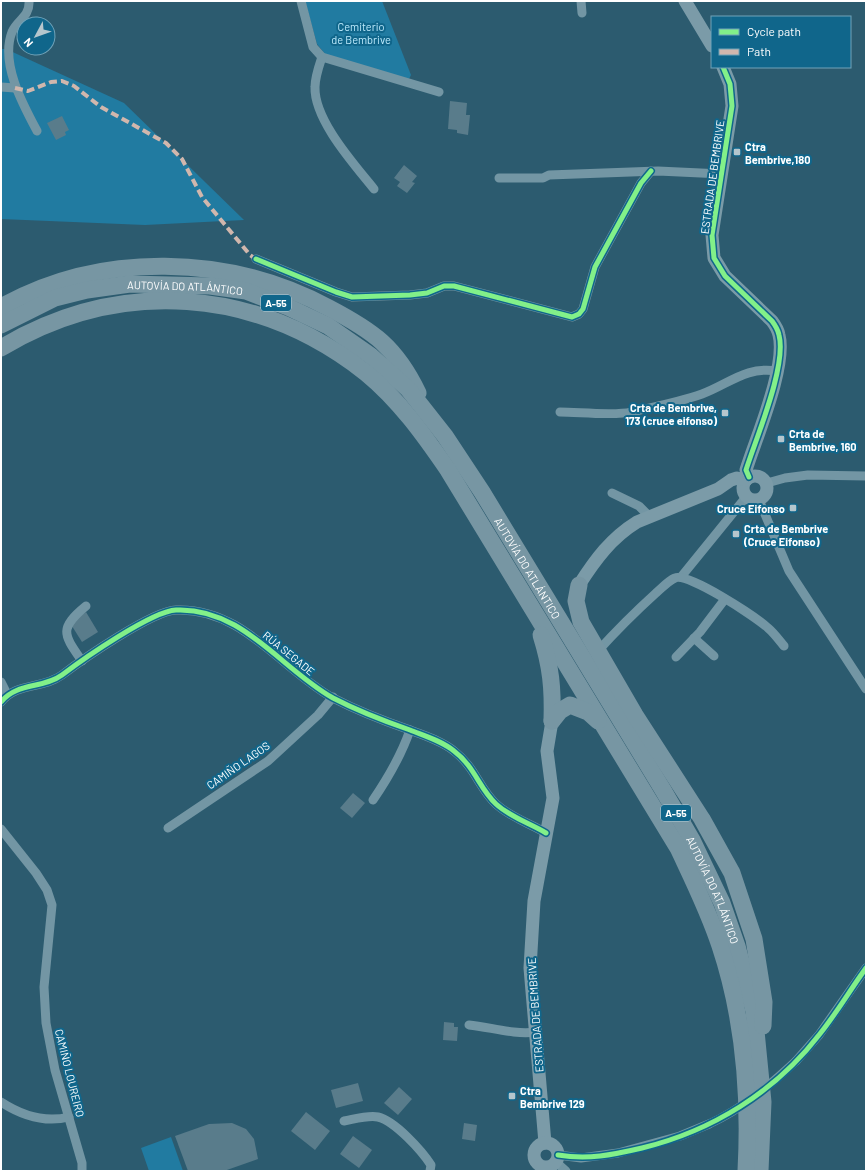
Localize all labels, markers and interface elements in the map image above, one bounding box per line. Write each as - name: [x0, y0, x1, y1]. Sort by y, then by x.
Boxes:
- north arrow: [16, 16, 56, 56]
- legend: [711, 16, 851, 68]
- park label: Cemiterio de Bembrive: [331, 20, 391, 46]
- text: Cycle path: [747, 24, 801, 38]
- text: N: [21, 36, 35, 50]
- text: Path: [747, 44, 771, 58]
- street label: ESTRADA DE BEMBRIVE: [698, 119, 726, 235]
- place label: Ctra Bembrive,180: [745, 140, 810, 166]
- marker: Ctra Bembrive,180: [732, 147, 742, 157]
- street label: AUTOVÍA DO ATLÁNTICO: [127, 277, 244, 297]
- road number: A-55: [261, 295, 291, 311]
- place label: Crta de Bembrive, 173 (cruce eifonso): [625, 401, 717, 427]
- marker: Crta de Bembrive, 173 (cruce eifonso): [720, 408, 730, 418]
- place label: Crta de Bembrive, 160: [789, 427, 857, 453]
- marker: Crta de Bembrive, 160: [776, 434, 786, 444]
- place label: Cruce Eifonso: [717, 502, 785, 515]
- marker: Cruce Eifonso: [788, 503, 798, 513]
- street label: AUTOVÍA DO ATLÁNTICO: [492, 515, 564, 621]
- place label: Crta de Bembrive (Cruce Eifonso): [743, 522, 828, 548]
- marker: Crta de Bembrive (Cruce Eifonso): [731, 529, 741, 539]
- street label: RÚA SEGADE: [261, 628, 318, 678]
- street label: CAMIÑO LAGOS: [204, 739, 272, 791]
- road number: A-55: [661, 805, 691, 821]
- street label: AUTOVÍA DO ATLÁNTICO: [684, 833, 742, 945]
- street label: ESTRADA DE BEMBRIVE: [524, 957, 545, 1073]
- street label: CAMIÑO LOUREIRO: [53, 1028, 87, 1119]
- place label: Ctra Bembrive 129: [520, 1084, 585, 1110]
- marker: Ctra Bembrive 129: [507, 1091, 517, 1101]

